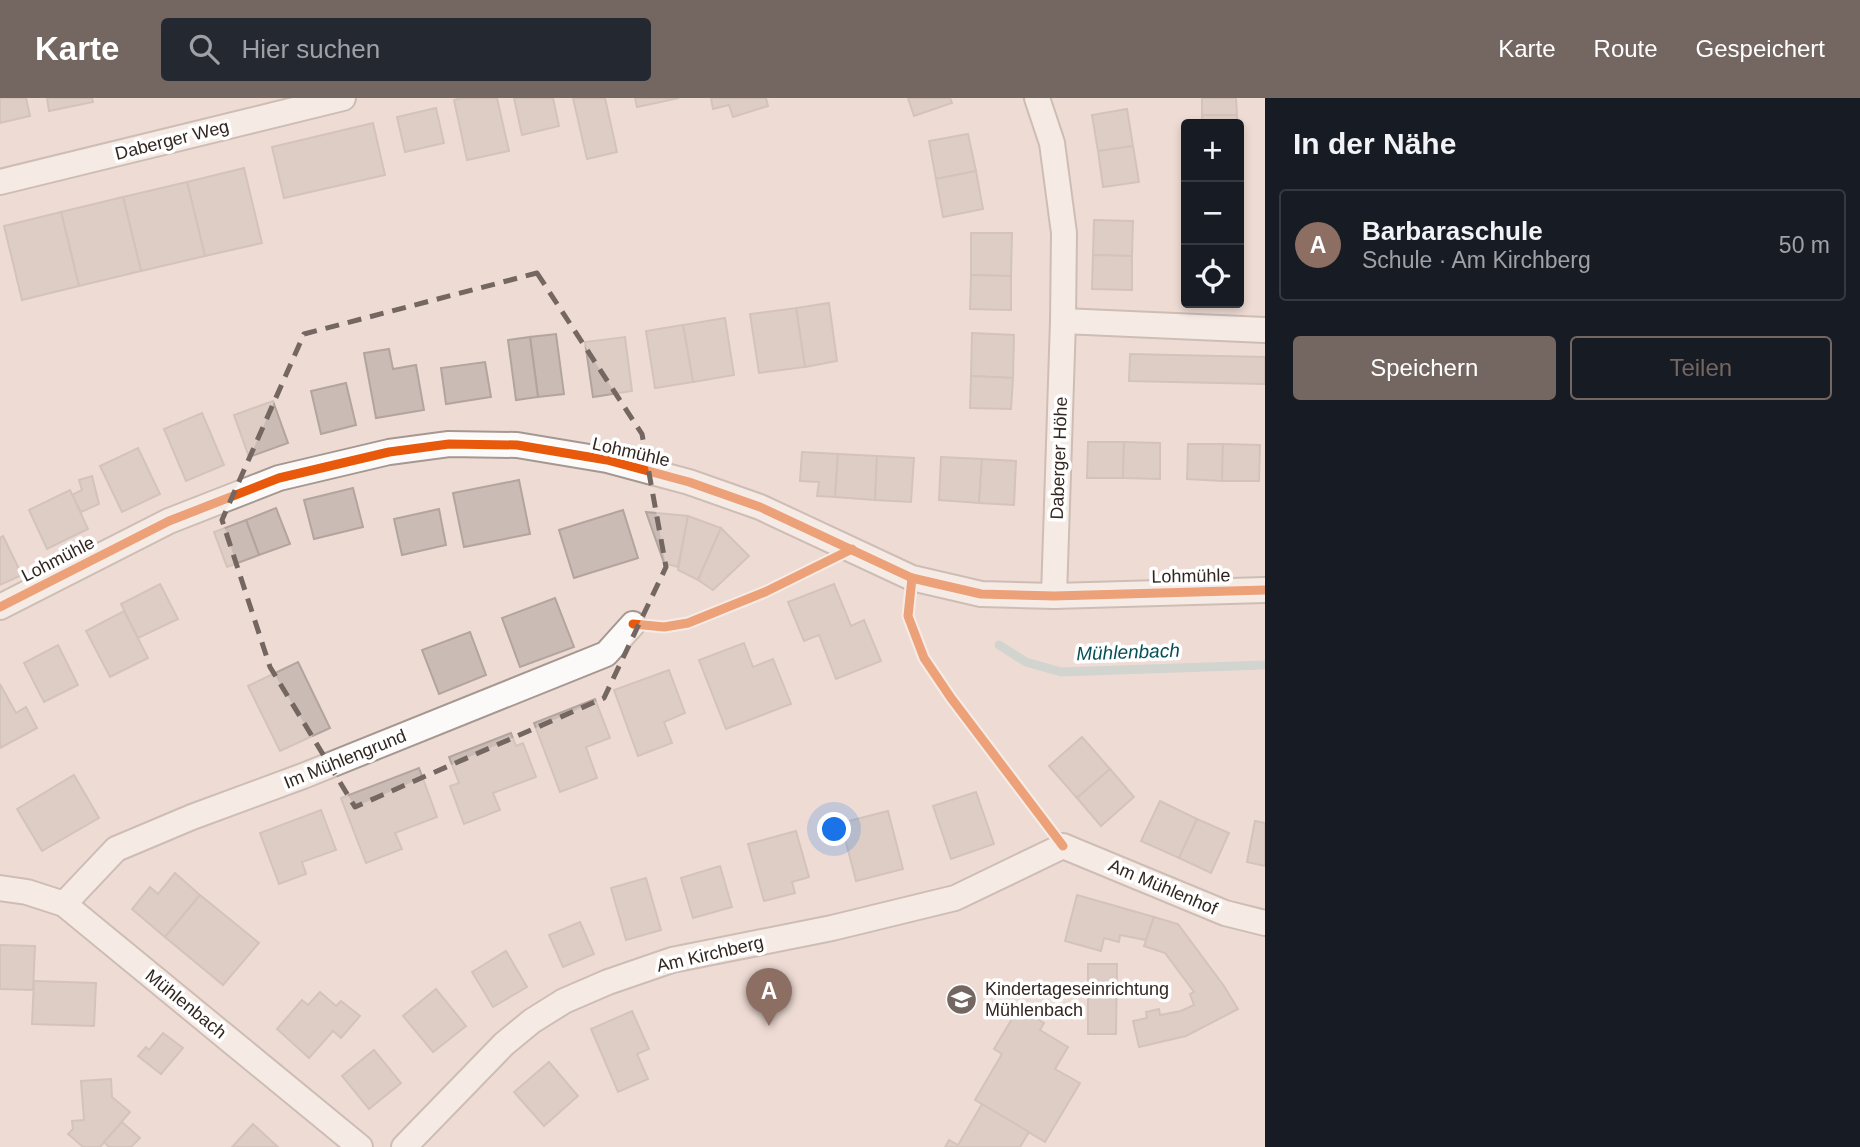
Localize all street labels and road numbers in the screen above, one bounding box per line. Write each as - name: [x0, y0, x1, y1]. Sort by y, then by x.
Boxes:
- street label: Daberger Weg: [113, 116, 231, 164]
- street label: Daberger Höhe: [1047, 396, 1071, 520]
- street label: Lohmühle: [590, 433, 672, 471]
- street label: Lohmühle: [18, 532, 98, 586]
- street label: Lohmühle: [1151, 565, 1231, 587]
- street label: Im Mühlengrund: [281, 725, 409, 793]
- street label: Am Mühlenhof: [1106, 855, 1221, 919]
- street label: Am Kirchberg: [655, 932, 765, 976]
- street label: Mühlenbach: [142, 965, 230, 1043]

